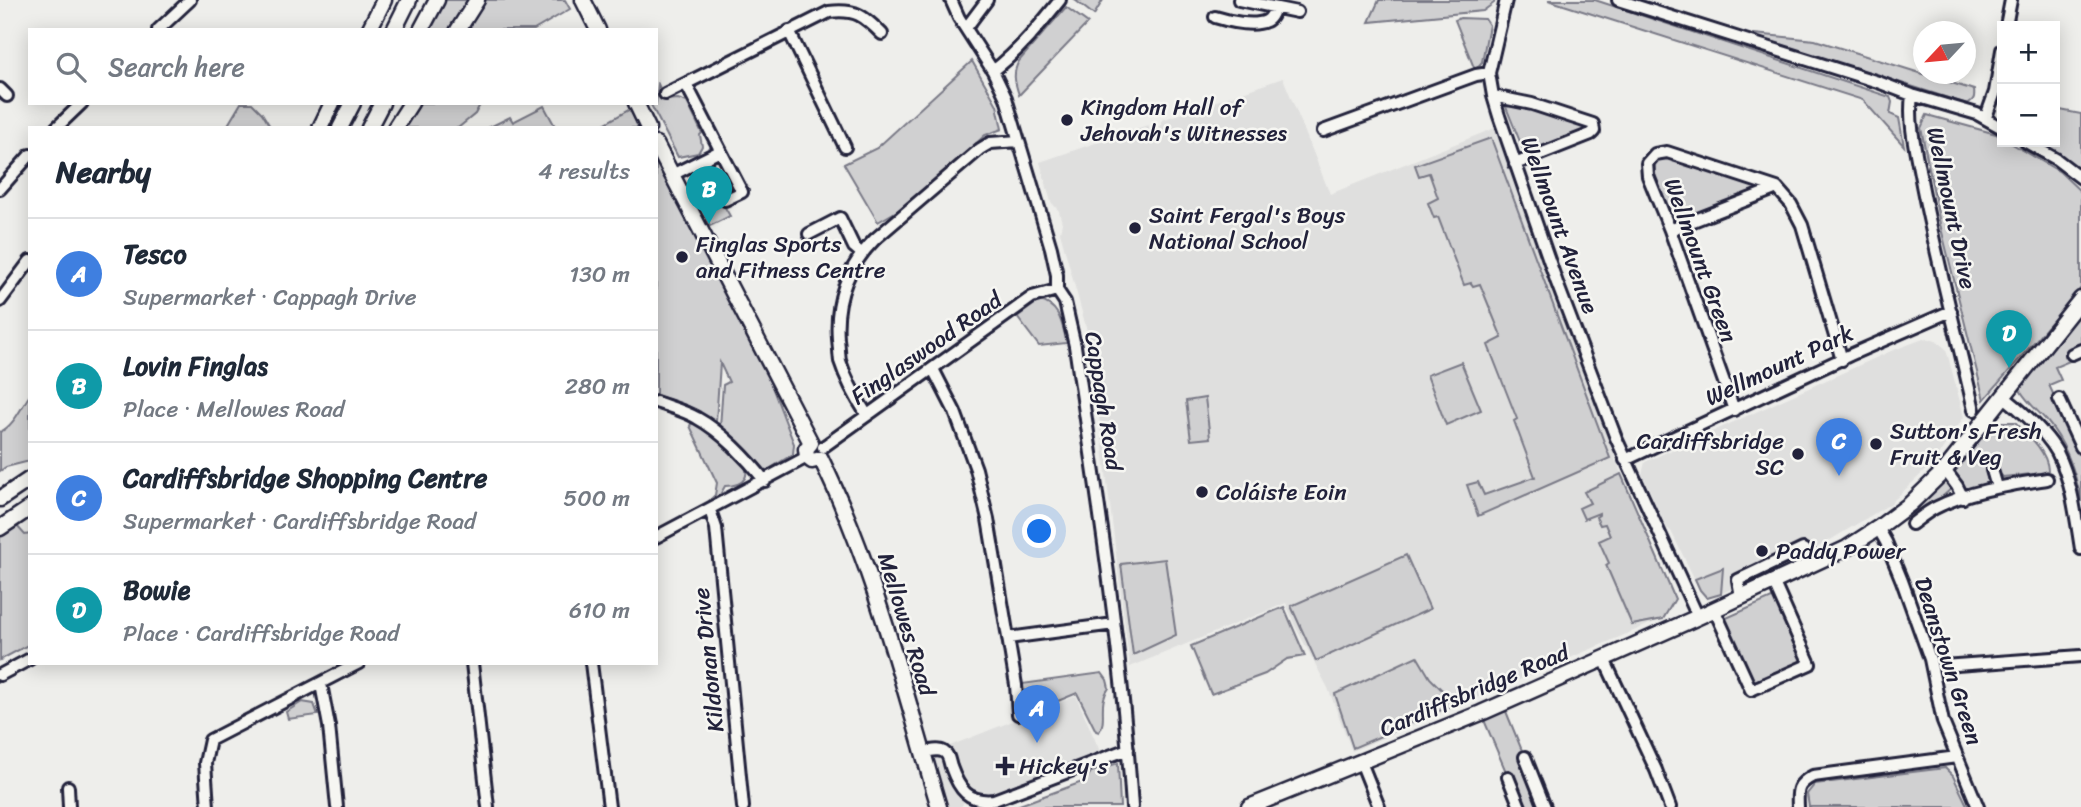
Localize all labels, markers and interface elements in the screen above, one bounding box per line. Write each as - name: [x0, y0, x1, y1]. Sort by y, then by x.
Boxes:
- north arrow: [1913, 21, 1976, 84]
- map controls: [1997, 21, 2060, 147]
- button: +: [1997, 21, 2060, 84]
- search box: [28, 28, 658, 105]
- text: Search here: [108, 44, 245, 90]
- icon: search: [52, 48, 90, 86]
- button: −: [1997, 84, 2060, 147]
- place label: Kingdom Hall of Jehovah's Witnesses: [1080, 87, 1288, 154]
- marker: Kingdom Hall of Jehovah's Witnesses: [1059, 112, 1075, 128]
- street label: Wellmount Drive: [1914, 123, 1989, 293]
- street label: Wellmount Avenue: [1508, 131, 1611, 320]
- text: Nearby: [56, 145, 151, 199]
- text: 4 results: [538, 151, 630, 192]
- pin: B: [686, 166, 732, 224]
- street label: Wellmount Green: [1652, 172, 1749, 348]
- place label: Saint Fergal's Boys National School: [1149, 195, 1346, 262]
- marker: Saint Fergal's Boys National School: [1127, 220, 1143, 236]
- place label: Finglas Sports and Fitness Centre: [696, 224, 886, 291]
- text: Tesco: [123, 231, 187, 277]
- marker: Finglas Sports and Fitness Centre: [674, 249, 690, 265]
- text: A: [71, 254, 87, 295]
- text: 130 m: [569, 254, 630, 295]
- text: Supermarket · Cappagh Drive: [123, 277, 417, 318]
- street label: Finglaswood Road: [842, 280, 1012, 416]
- pin: D: [1986, 310, 2032, 368]
- street label: Wellmount Park: [1698, 313, 1861, 418]
- street label: Cappagh Road: [1072, 329, 1135, 475]
- text: Lovin Finglas: [123, 343, 268, 389]
- text: B: [72, 366, 86, 407]
- text: 280 m: [565, 366, 630, 407]
- text: Place · Mellowes Road: [123, 389, 345, 430]
- place label: Sutton's Fresh Fruit & Veg: [1890, 411, 2041, 478]
- pin: C: [1816, 418, 1862, 476]
- place label: Cardiffsbridge SC: [1636, 421, 1784, 488]
- marker: Sutton's Fresh Fruit & Veg: [1868, 436, 1884, 452]
- marker: Cardiffsbridge SC: [1790, 446, 1806, 462]
- text: Cardiffsbridge Shopping Centre: [123, 455, 487, 501]
- place label: Coláiste Eoin: [1216, 472, 1347, 513]
- text: C: [72, 478, 86, 519]
- text: 500 m: [563, 478, 630, 519]
- marker: Coláiste Eoin: [1194, 484, 1210, 500]
- text: Supermarket · Cardiffsbridge Road: [123, 501, 476, 542]
- your location: [1022, 514, 1056, 548]
- place label: Paddy Power: [1776, 531, 1907, 572]
- marker: Paddy Power: [1754, 543, 1770, 559]
- street label: Mellowes Road: [865, 547, 948, 703]
- text: Bowie: [123, 567, 190, 613]
- street label: Deanstown Green: [1902, 572, 1995, 751]
- street label: Kildonan Drive: [681, 585, 736, 734]
- text: D: [72, 590, 86, 631]
- text: 610 m: [569, 590, 630, 631]
- text: Place · Cardiffsbridge Road: [123, 613, 399, 654]
- street label: Cardiffsbridge Road: [1373, 631, 1577, 749]
- pin: A: [1014, 685, 1060, 743]
- place label: Hickey's: [1019, 746, 1109, 787]
- marker: Hickey's: [997, 758, 1013, 774]

